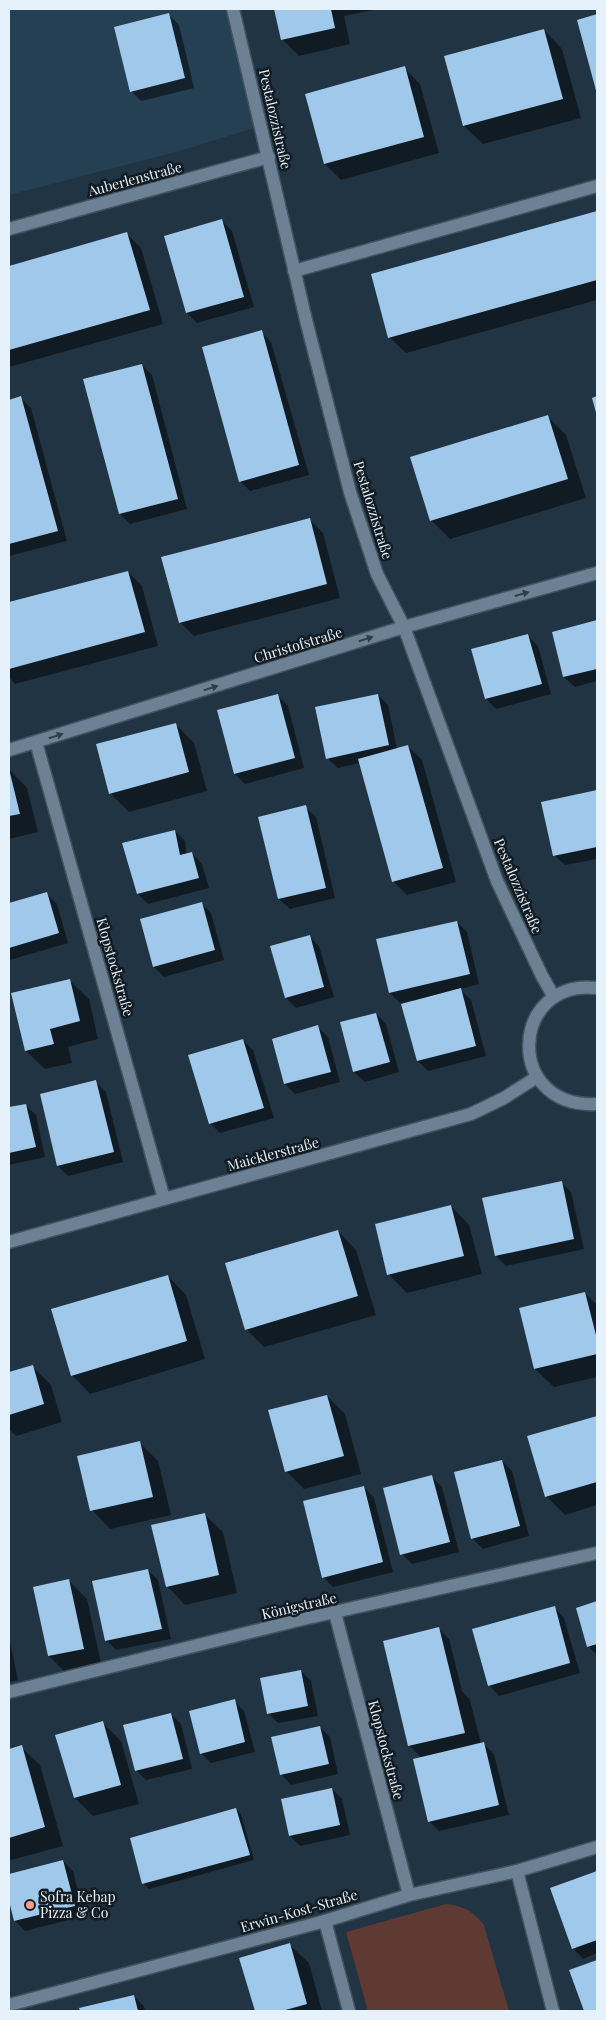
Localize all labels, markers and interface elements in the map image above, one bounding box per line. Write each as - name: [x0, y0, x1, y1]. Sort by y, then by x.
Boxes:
- street label: Pestalozzistraße: [255, 67, 296, 171]
- street label: Auberlenstraße: [85, 157, 184, 200]
- street label: Pestalozzistraße: [349, 458, 397, 561]
- one-way arrow: [514, 590, 529, 598]
- street label: Christofstraße: [251, 622, 344, 667]
- one-way arrow: [359, 635, 374, 643]
- one-way arrow: [203, 683, 218, 691]
- one-way arrow: [48, 732, 63, 740]
- street label: Pestalozzistraße: [490, 835, 547, 936]
- street label: Klopstockstraße: [92, 915, 139, 1018]
- street label: Maicklerstraße: [225, 1132, 321, 1175]
- street label: Königstraße: [260, 1588, 338, 1623]
- street label: Klopstockstraße: [364, 1698, 409, 1802]
- street label: Erwin-Kost-Straße: [238, 1885, 360, 1936]
- place label: Sofra Kebap Pizza & Co: [40, 1887, 116, 1922]
- marker: Sofra Kebap Pizza & Co: [24, 1899, 36, 1911]

